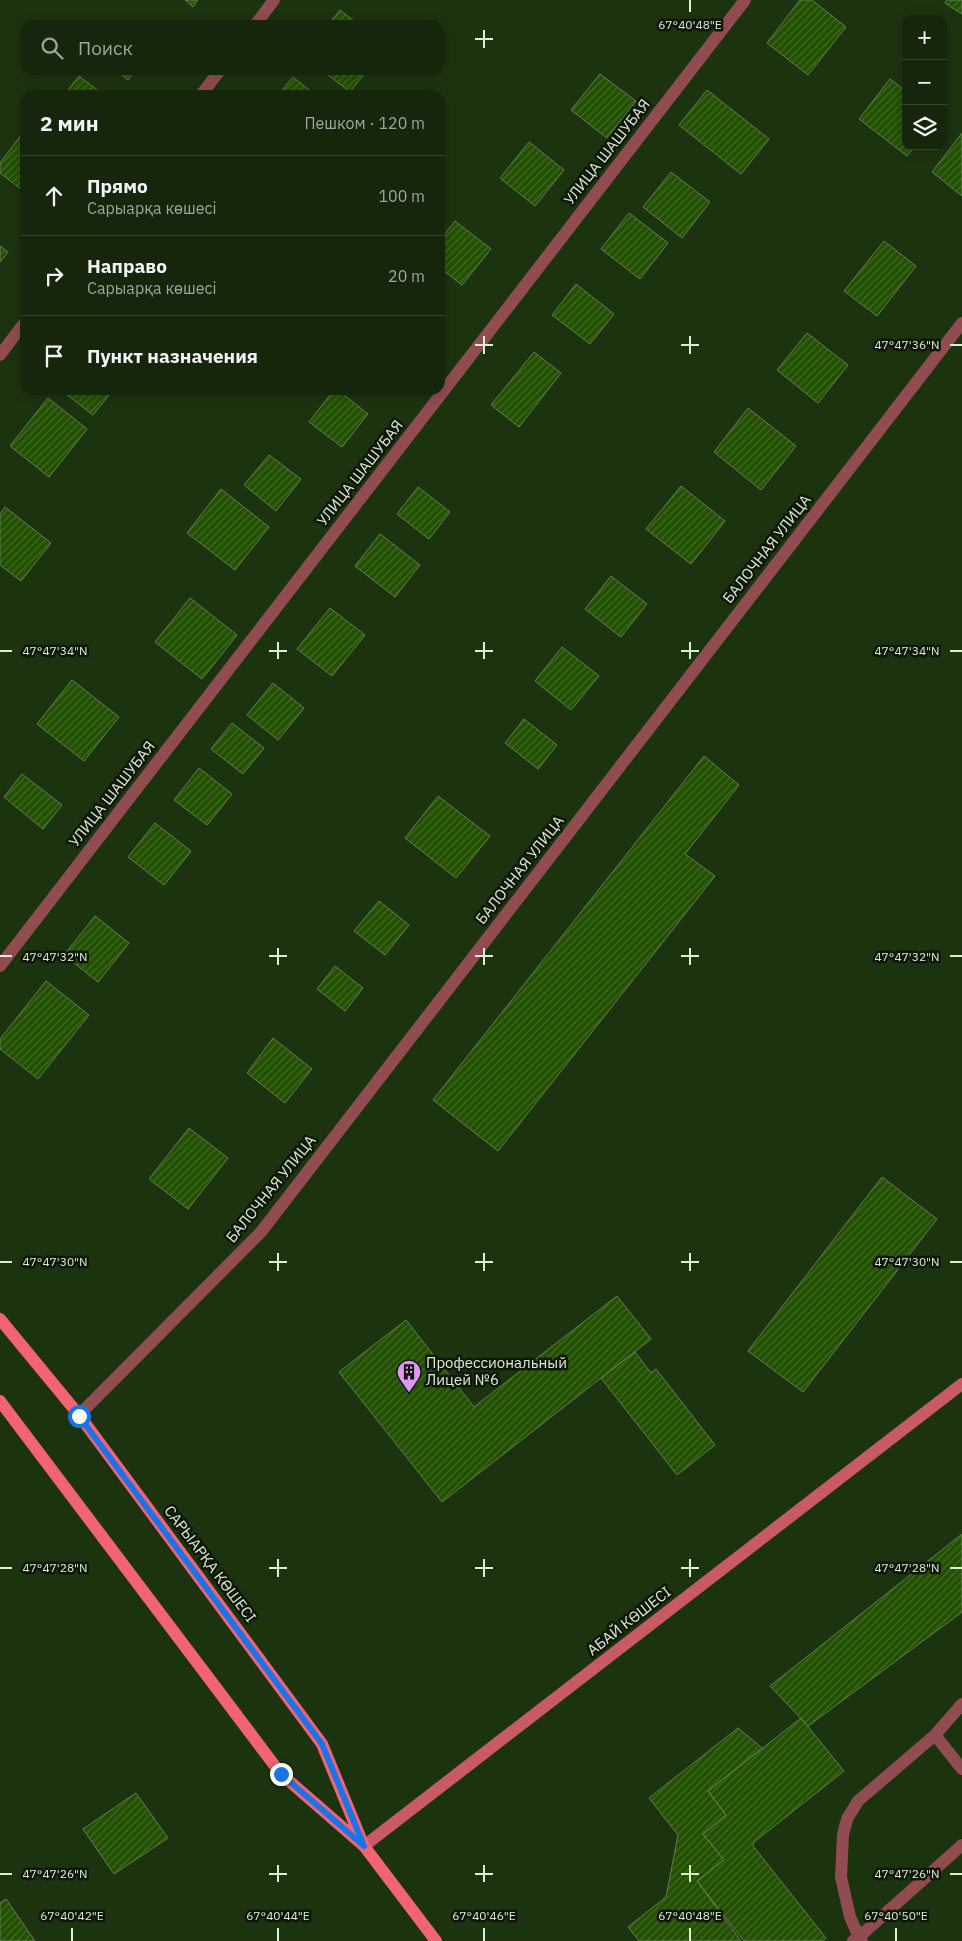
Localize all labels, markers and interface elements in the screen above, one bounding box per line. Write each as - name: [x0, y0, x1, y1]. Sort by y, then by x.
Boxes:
- map controls: [902, 15, 947, 150]
- button: +: [902, 15, 947, 60]
- text: 67°40'48"E: [658, 17, 722, 32]
- search box: [20, 20, 445, 75]
- icon: search: [38, 34, 66, 62]
- text: Поиск: [78, 36, 133, 60]
- button: −: [902, 60, 947, 105]
- street label: УЛИЦА ШАШУБАЯ: [559, 95, 654, 208]
- button: layers: [902, 105, 947, 150]
- text: 2 мин: [40, 109, 99, 137]
- text: Пешком · 120 m: [304, 113, 425, 133]
- text: Прямо: [87, 174, 148, 198]
- icon: ahead: [40, 182, 68, 210]
- text: 100 m: [378, 186, 425, 206]
- text: Сарыарқа көшесі: [87, 198, 217, 218]
- text: Направо: [87, 254, 167, 278]
- icon: right: [40, 262, 68, 290]
- text: 20 m: [388, 266, 425, 286]
- text: Сарыарқа көшесі: [87, 278, 217, 298]
- text: 47°47'36"N: [874, 337, 940, 352]
- icon: arrive: [40, 342, 68, 370]
- text: Пункт назначения: [87, 344, 258, 368]
- street label: УЛИЦА ШАШУБАЯ: [312, 416, 407, 529]
- street label: БАЛОЧНАЯ УЛИЦА: [718, 490, 815, 607]
- text: 47°47'34"N: [22, 643, 88, 658]
- text: 47°47'34"N: [874, 643, 940, 658]
- street label: УЛИЦА ШАШУБАЯ: [64, 737, 159, 850]
- street label: БАЛОЧНАЯ УЛИЦА: [471, 811, 568, 928]
- text: 47°47'32"N: [22, 949, 88, 964]
- text: 47°47'32"N: [874, 949, 940, 964]
- street label: БАЛОЧНАЯ УЛИЦА: [221, 1131, 320, 1246]
- text: 47°47'30"N: [22, 1254, 88, 1269]
- text: 47°47'30"N: [874, 1254, 940, 1269]
- place label: Профессиональный Лицей №6: [426, 1353, 567, 1389]
- building icon: Профессиональный Лицей №6: [396, 1359, 422, 1393]
- route start: [68, 1405, 91, 1428]
- street label: САРЫАРҚА КӨШЕСІ: [160, 1501, 261, 1626]
- text: 47°47'28"N: [22, 1560, 88, 1575]
- text: 47°47'28"N: [874, 1560, 940, 1575]
- street label: АБАЙ КӨШЕСІ: [583, 1582, 674, 1659]
- route end: [270, 1763, 293, 1786]
- text: 47°47'26"N: [22, 1866, 88, 1881]
- text: 47°47'26"N: [874, 1866, 940, 1881]
- text: 67°40'42"E: [40, 1908, 104, 1923]
- text: 67°40'44"E: [246, 1908, 310, 1923]
- text: 67°40'46"E: [452, 1908, 516, 1923]
- text: 67°40'48"E: [658, 1908, 722, 1923]
- text: 67°40'50"E: [864, 1908, 928, 1923]

